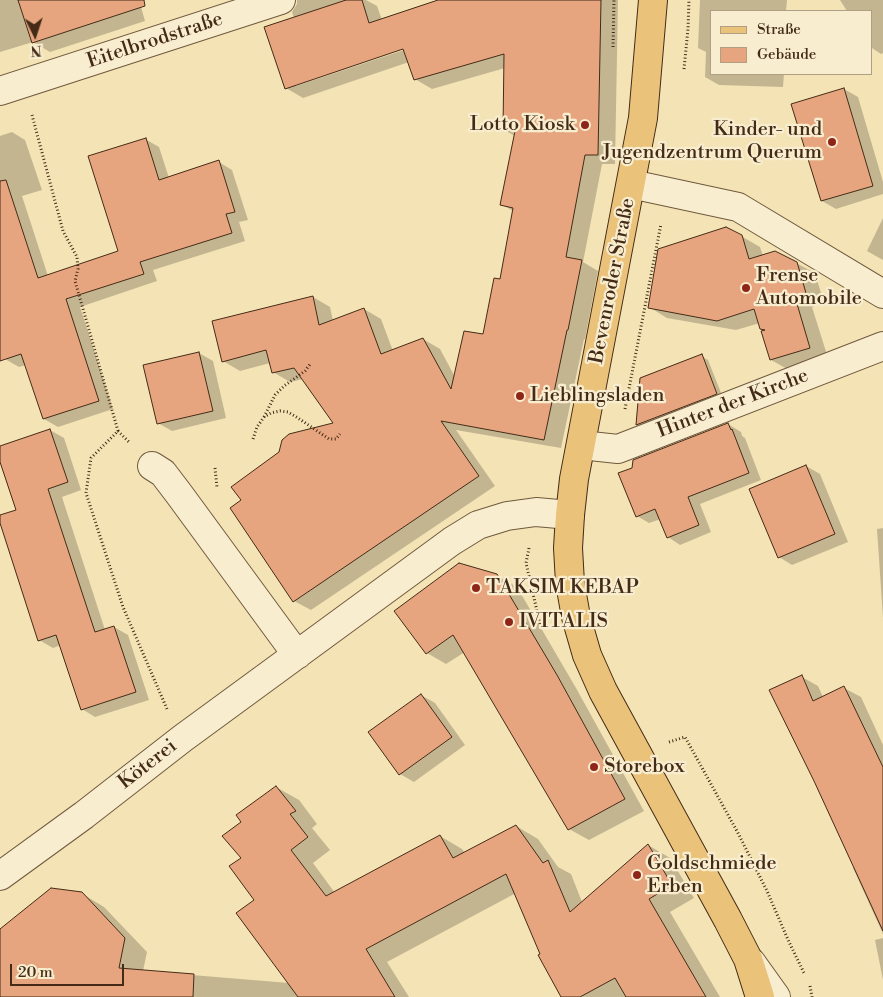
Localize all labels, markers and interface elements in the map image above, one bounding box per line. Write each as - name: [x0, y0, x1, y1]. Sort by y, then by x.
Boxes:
- street label: Eitelbrodstraße: [84, 8, 226, 74]
- north arrow: [10, 10, 60, 60]
- legend: [710, 10, 873, 75]
- text: Straße: [757, 20, 801, 39]
- text: N: [30, 41, 42, 59]
- text: Gebäude: [757, 45, 816, 64]
- place label: Lotto Kiosk: [470, 113, 575, 137]
- place label: Kinder- und Jugendzentrum Querum: [602, 118, 822, 165]
- marker: Lotto Kiosk: [579, 119, 591, 131]
- marker: Kinder- und Jugendzentrum Querum: [826, 136, 838, 148]
- street label: Bevenroder Straße: [585, 196, 641, 366]
- place label: Frense Automobile: [756, 264, 862, 311]
- marker: Frense Automobile: [740, 282, 752, 294]
- street label: Hinter der Kirche: [654, 364, 812, 444]
- place label: Lieblingsladen: [530, 384, 664, 408]
- marker: Lieblingsladen: [514, 390, 526, 402]
- place label: TAKSIM KEBAP: [486, 576, 639, 600]
- marker: TAKSIM KEBAP: [470, 582, 482, 594]
- place label: IVITALIS: [519, 610, 608, 634]
- marker: IVITALIS: [503, 616, 515, 628]
- street label: Köterei: [114, 735, 182, 795]
- place label: Storebox: [604, 755, 684, 779]
- marker: Storebox: [588, 761, 600, 773]
- place label: Goldschmiede Erben: [647, 852, 777, 899]
- marker: Goldschmiede Erben: [631, 869, 643, 881]
- scale bar: [12, 954, 126, 986]
- text: 20 m: [18, 963, 53, 982]

